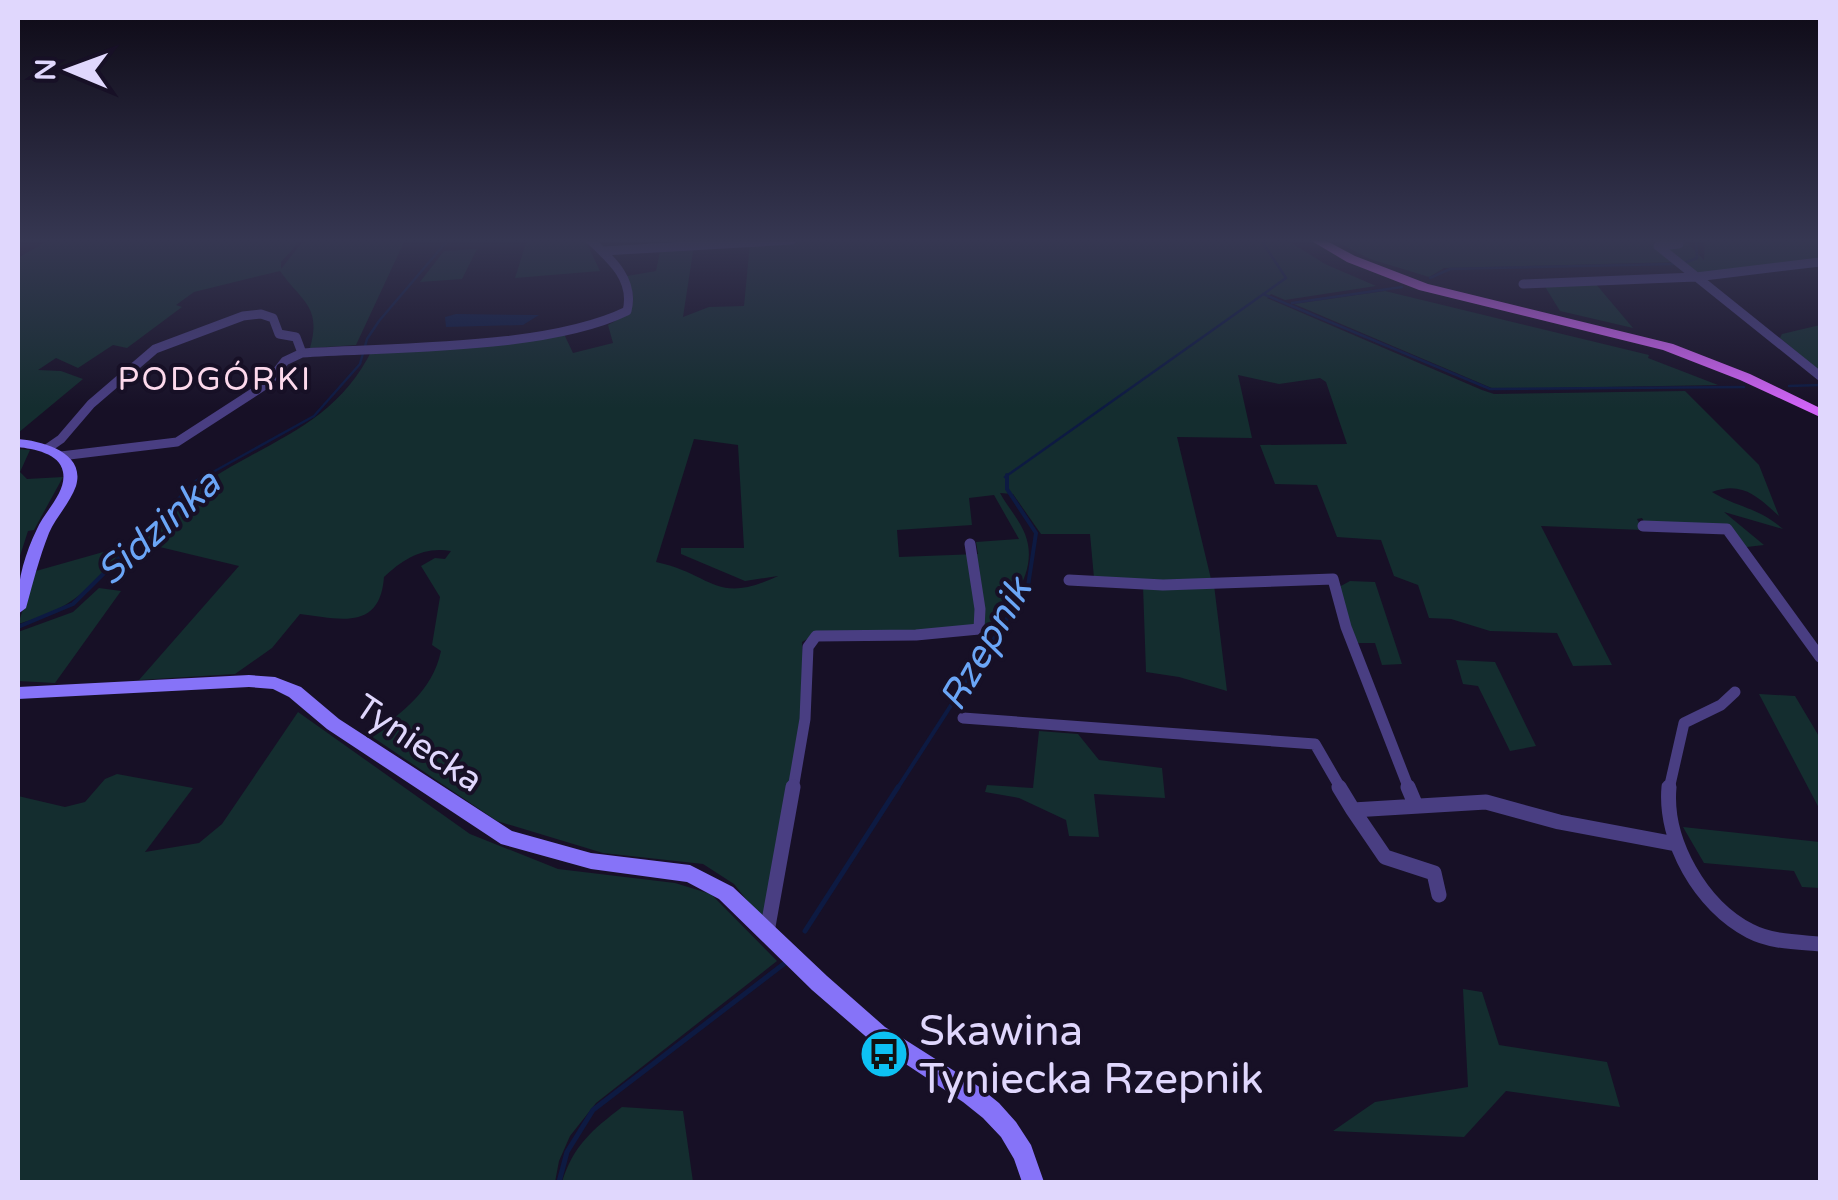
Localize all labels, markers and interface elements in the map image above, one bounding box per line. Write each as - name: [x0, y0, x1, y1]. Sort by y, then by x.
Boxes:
- north arrow: [20, 20, 120, 120]
- text: N: [29, 58, 63, 81]
- district label: PODGÓRKI: [117, 360, 313, 399]
- water label: Sidzinka: [88, 459, 231, 595]
- water label: Rzepnik: [930, 568, 1043, 719]
- street label: Tyniecka: [347, 686, 490, 802]
- place label: Skawina Tyniecka Rzepnik: [919, 1006, 1263, 1105]
- bus stop icon: Skawina Tyniecka Rzepnik: [858, 1028, 910, 1080]

